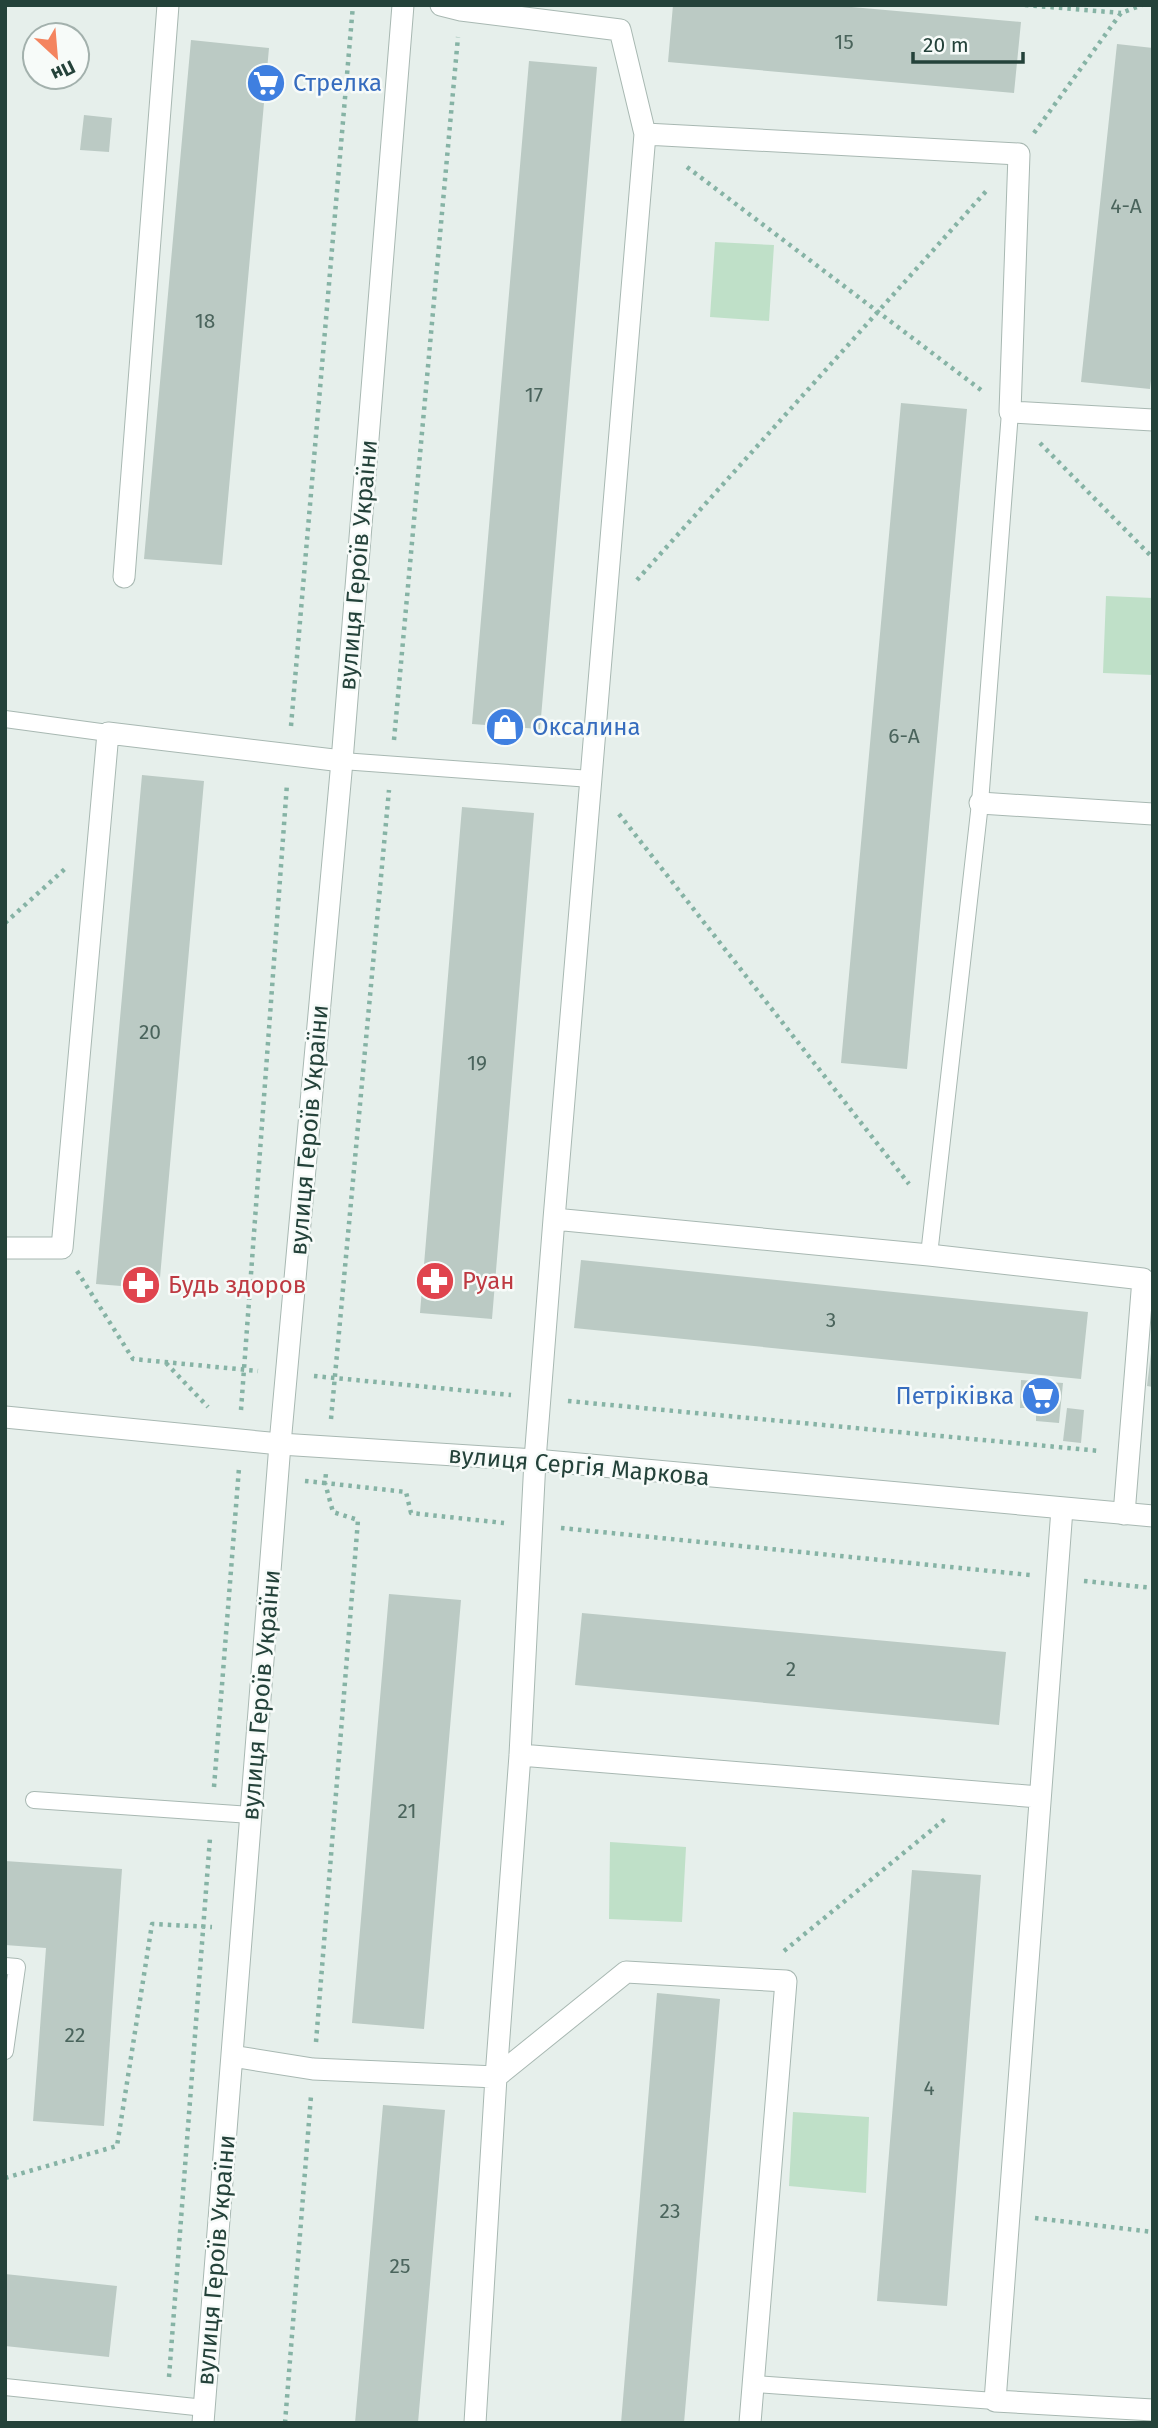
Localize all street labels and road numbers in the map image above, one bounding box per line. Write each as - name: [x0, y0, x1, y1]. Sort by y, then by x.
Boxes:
- street label: вулиця Героїв України: [333, 438, 383, 692]
- street label: вулиця Героїв України: [284, 1003, 334, 1257]
- street label: вулиця Сергія Маркова: [447, 1441, 711, 1491]
- street label: вулиця Героїв України: [236, 1568, 286, 1822]
- street label: вулиця Героїв України: [191, 2133, 241, 2387]

